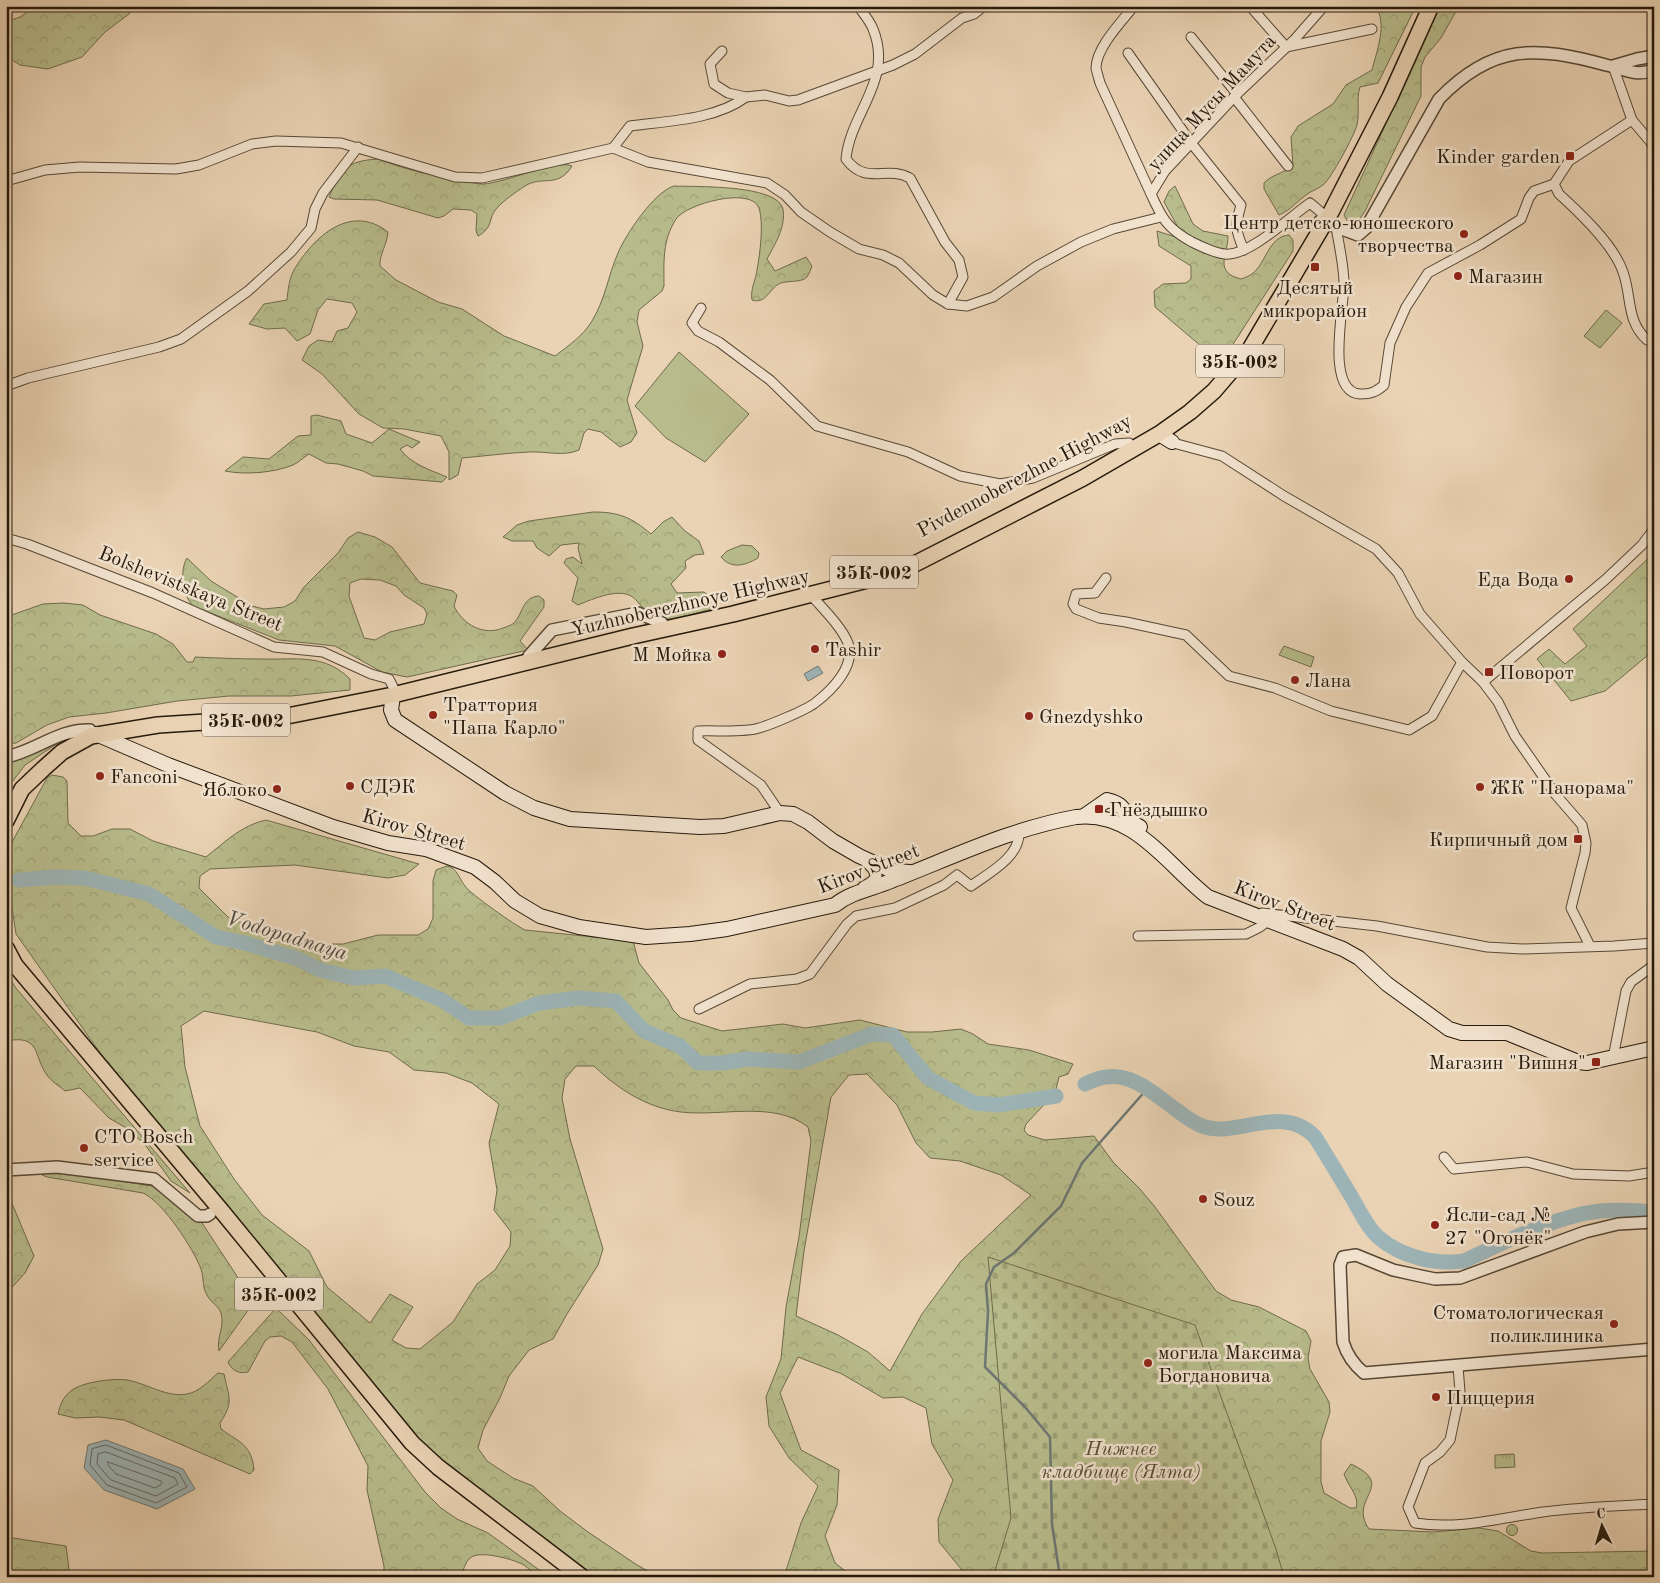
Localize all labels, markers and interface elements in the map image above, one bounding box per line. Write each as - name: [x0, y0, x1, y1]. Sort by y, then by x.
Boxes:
- street label: улица Мусы Мамута: [1144, 31, 1281, 176]
- place label: Kinder garden: [1436, 148, 1560, 168]
- marker: Kinder garden: [1564, 150, 1576, 162]
- place label: Центр детско-юношеского творчества: [1223, 214, 1454, 257]
- marker: Центр детско-юношеского творчества: [1458, 228, 1470, 240]
- marker: Десятый микрорайон: [1309, 261, 1321, 273]
- place label: Магазин: [1468, 268, 1543, 288]
- marker: Магазин: [1452, 270, 1464, 282]
- place label: Десятый микрорайон: [1263, 279, 1367, 322]
- road number: 35К-002: [1196, 344, 1284, 378]
- street label: Pivdennoberezhne Highway: [914, 411, 1136, 542]
- street label: Bolshevistskaya Street: [95, 544, 285, 636]
- road number: 35К-002: [830, 556, 918, 588]
- street label: Yuzhnoberezhnoye Highway: [569, 567, 812, 641]
- place label: Еда Вода: [1477, 571, 1559, 591]
- marker: Еда Вода: [1563, 573, 1575, 585]
- place label: Tashir: [825, 641, 881, 661]
- marker: Tashir: [809, 643, 821, 655]
- place label: М Мойка: [632, 646, 712, 666]
- marker: М Мойка: [716, 648, 728, 660]
- place label: Поворот: [1499, 664, 1574, 684]
- marker: Поворот: [1483, 666, 1495, 678]
- place label: Лана: [1305, 672, 1351, 692]
- marker: Лана: [1289, 674, 1301, 686]
- place label: Траттория "Папа Карло": [443, 696, 566, 739]
- road number: 35К-002: [202, 704, 290, 736]
- place label: Gnezdyshko: [1039, 708, 1143, 728]
- marker: Траттория "Папа Карло": [427, 709, 439, 721]
- marker: Gnezdyshko: [1023, 710, 1035, 722]
- place label: Fanconi: [110, 768, 178, 788]
- marker: Fanconi: [94, 770, 106, 782]
- place label: СДЭК: [360, 778, 416, 798]
- place label: ЖК "Панорама": [1490, 779, 1634, 799]
- marker: СДЭК: [344, 780, 356, 792]
- place label: Яблоко: [202, 781, 267, 801]
- marker: ЖК "Панорама": [1474, 781, 1486, 793]
- marker: Яблоко: [271, 783, 283, 795]
- place label: Гнёздышко: [1109, 801, 1208, 821]
- marker: Гнёздышко: [1093, 803, 1105, 815]
- street label: Kirov Street: [359, 807, 468, 855]
- place label: Кирпичный дом: [1429, 831, 1568, 851]
- marker: Кирпичный дом: [1572, 833, 1584, 845]
- street label: Kirov Street: [815, 841, 922, 898]
- street label: Kirov Street: [1231, 878, 1338, 935]
- water label: Vodopadnaya: [224, 908, 350, 965]
- place label: Магазин "Вишня": [1428, 1054, 1586, 1074]
- marker: Магазин "Вишня": [1590, 1056, 1602, 1068]
- place label: СТО Bosch service: [94, 1128, 193, 1171]
- marker: СТО Bosch service: [78, 1142, 90, 1154]
- place label: Souz: [1213, 1191, 1255, 1211]
- marker: Souz: [1197, 1193, 1209, 1205]
- place label: Ясли-сад № 27 "Огонёк": [1445, 1206, 1552, 1249]
- marker: Ясли-сад № 27 "Огонёк": [1429, 1219, 1441, 1231]
- road number: 35К-002: [235, 1278, 323, 1310]
- place label: Стоматологическая поликлиника: [1433, 1304, 1604, 1347]
- marker: Стоматологическая поликлиника: [1608, 1318, 1620, 1330]
- place label: могила Максима Богдановича: [1158, 1344, 1302, 1387]
- marker: могила Максима Богдановича: [1142, 1357, 1154, 1369]
- place label: Пиццерия: [1446, 1389, 1535, 1409]
- marker: Пиццерия: [1430, 1391, 1442, 1403]
- park label: Нижнее кладбище (Ялта): [1041, 1440, 1201, 1483]
- north arrow: [1578, 1500, 1628, 1550]
- text: С: [1596, 1507, 1606, 1521]

